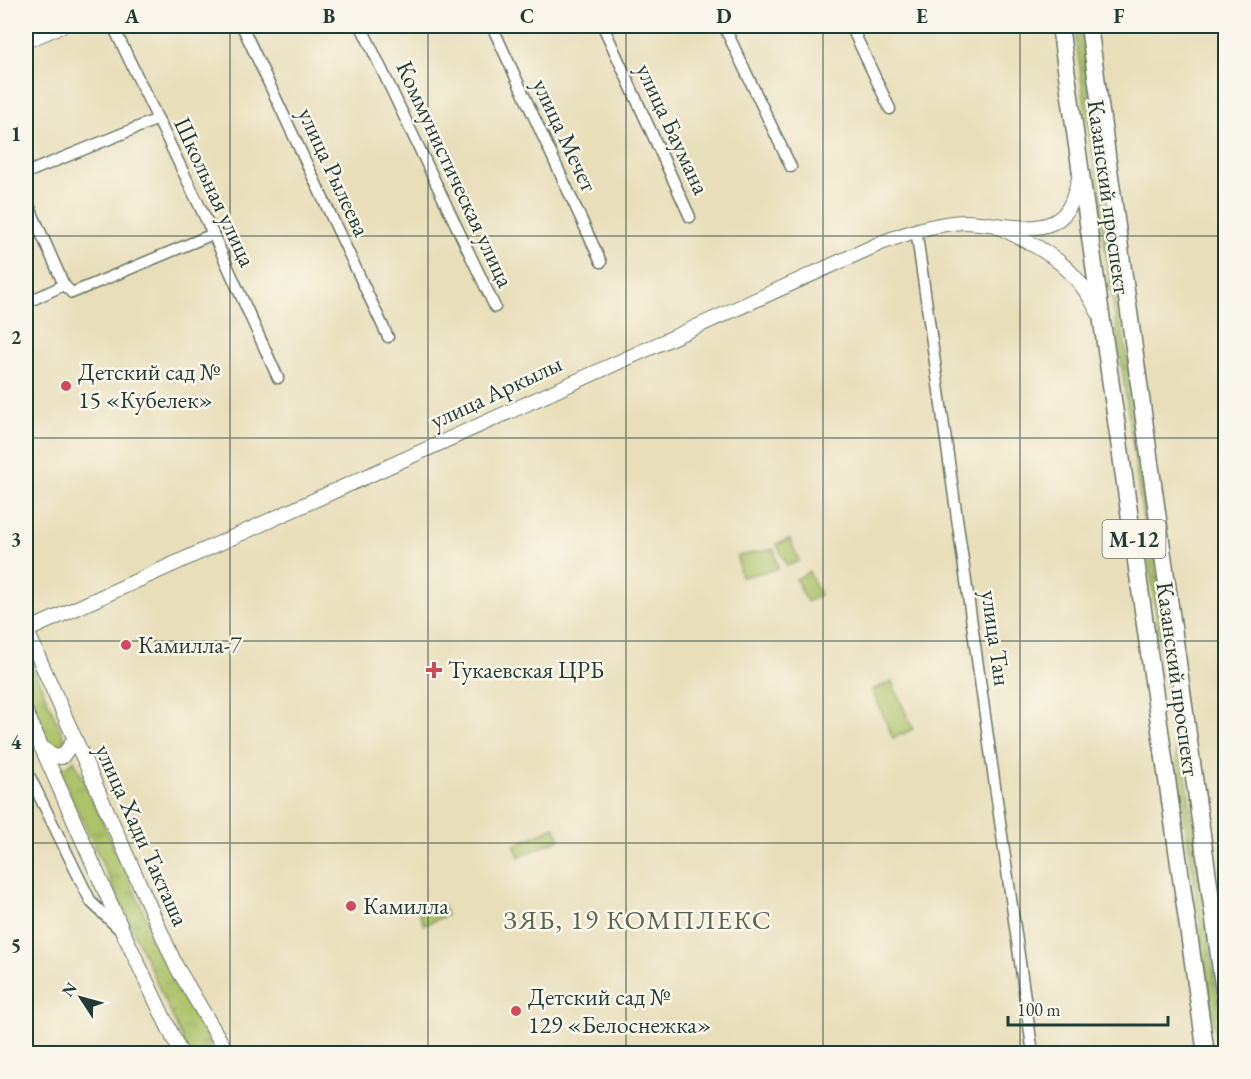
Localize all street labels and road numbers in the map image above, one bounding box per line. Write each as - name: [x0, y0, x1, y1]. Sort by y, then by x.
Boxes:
- street label: Коммунистическая улица: [389, 56, 522, 292]
- street label: улица Баумана: [630, 58, 718, 200]
- street label: улица Мечет: [526, 73, 605, 196]
- street label: Казанский проспект: [1081, 98, 1139, 296]
- street label: улица Рылеева: [291, 102, 378, 241]
- street label: Школьная улица: [167, 112, 264, 272]
- street label: улица Аркылы: [425, 347, 567, 436]
- road number: М-12: [1102, 520, 1166, 558]
- street label: Казанский проспект: [1150, 580, 1208, 778]
- street label: улица Тан: [974, 588, 1019, 688]
- street label: улица Хади Такташа: [88, 739, 197, 931]

